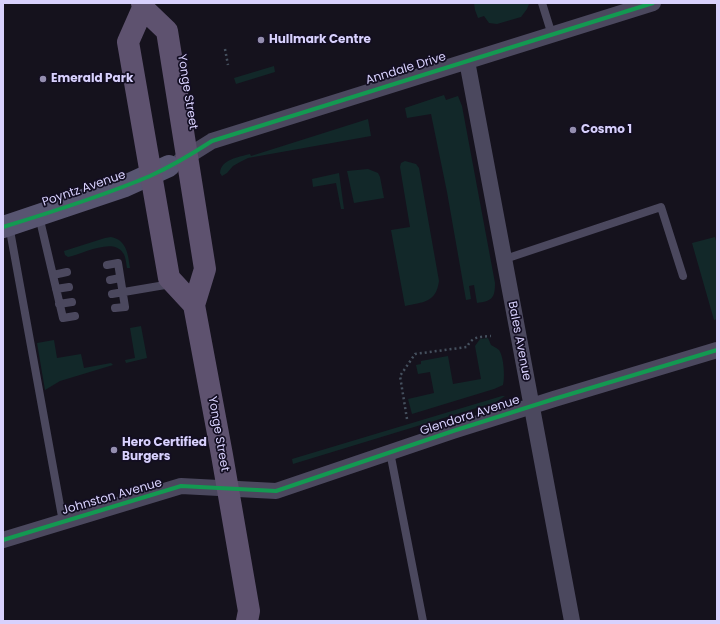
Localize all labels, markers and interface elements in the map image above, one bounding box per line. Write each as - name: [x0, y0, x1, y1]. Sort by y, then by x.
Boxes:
- place label: Hullmark Centre: [269, 33, 371, 47]
- marker: Hullmark Centre: [256, 35, 266, 45]
- street label: Anndale Drive: [364, 50, 448, 88]
- street label: Yonge Street: [174, 53, 200, 131]
- place label: Emerald Park: [51, 72, 133, 86]
- marker: Emerald Park: [38, 74, 48, 84]
- place label: Cosmo 1: [581, 123, 632, 137]
- marker: Cosmo 1: [568, 125, 578, 135]
- street label: Poyntz Avenue: [40, 168, 128, 210]
- street label: Bales Avenue: [504, 300, 534, 382]
- street label: Glendora Avenue: [418, 393, 522, 439]
- street label: Yonge Street: [204, 395, 232, 473]
- place label: Hero Certified Burgers: [122, 436, 207, 464]
- marker: Hero Certified Burgers: [109, 445, 119, 455]
- street label: Johnston Avenue: [60, 476, 164, 518]

